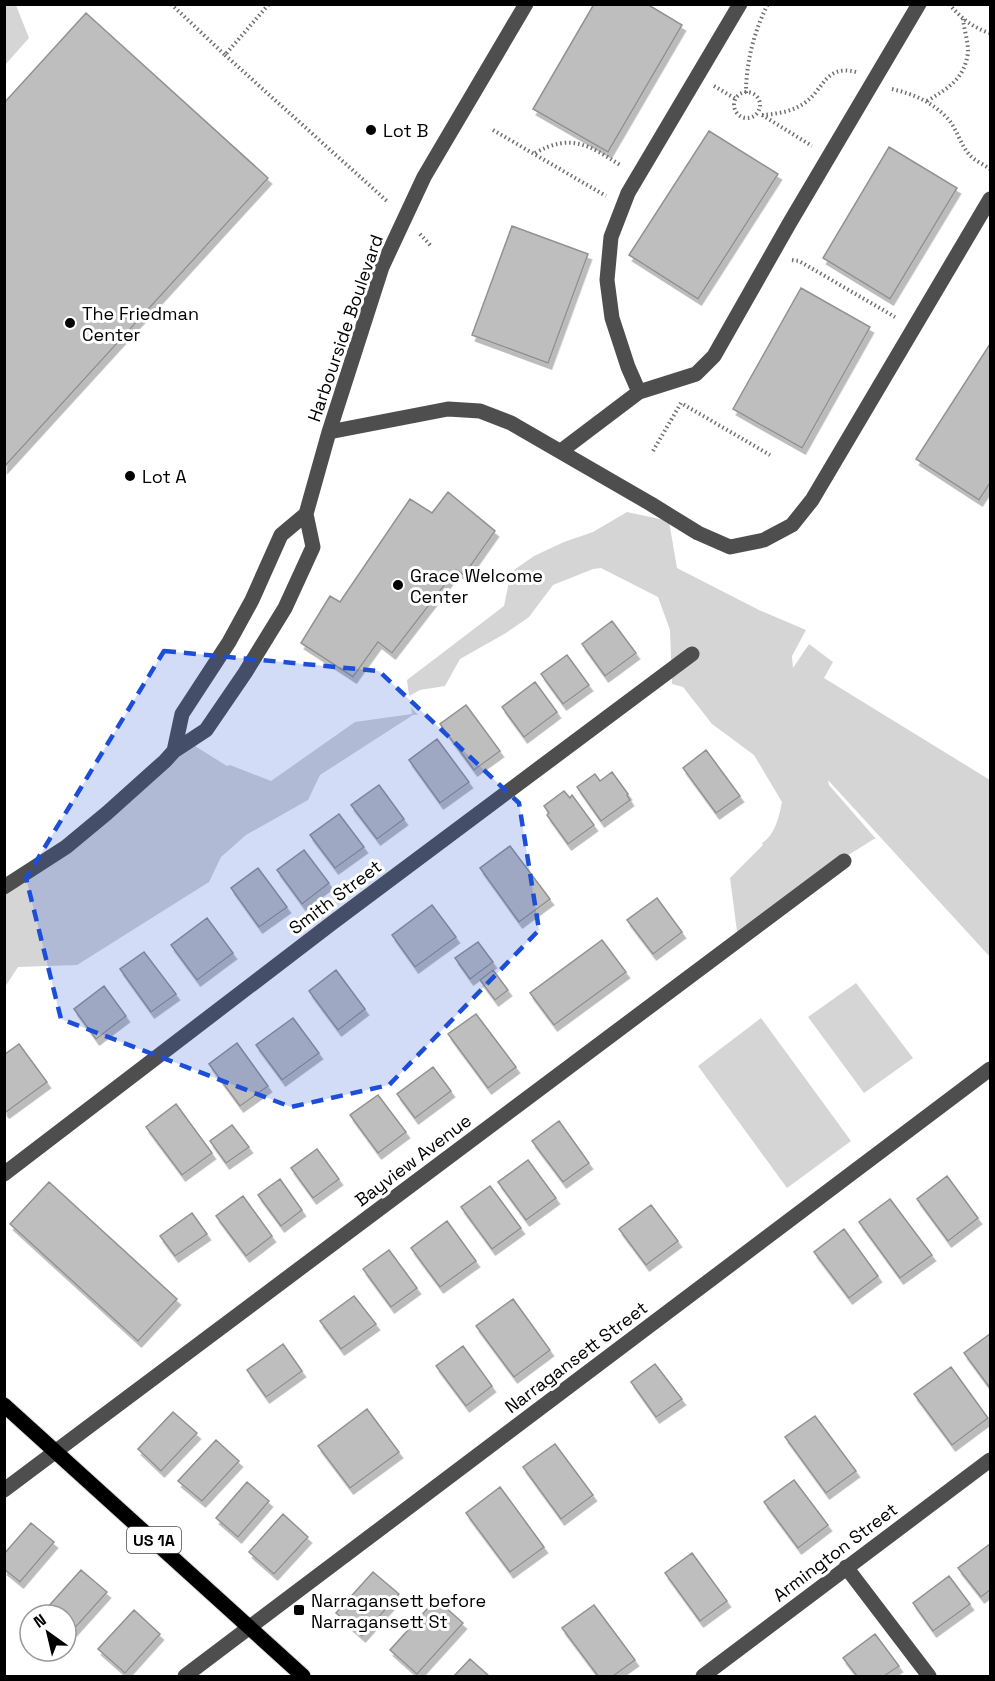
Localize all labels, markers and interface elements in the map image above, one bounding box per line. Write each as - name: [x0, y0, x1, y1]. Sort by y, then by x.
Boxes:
- place label: Lot B: [383, 119, 428, 142]
- marker: Lot B: [364, 123, 378, 137]
- street label: Harbourside Boulevard: [302, 231, 388, 425]
- place label: The Friedman Center: [82, 302, 199, 346]
- marker: The Friedman Center: [63, 316, 77, 330]
- place label: Lot A: [142, 465, 187, 488]
- marker: Lot A: [123, 469, 137, 483]
- place label: Grace Welcome Center: [410, 564, 543, 608]
- marker: Grace Welcome Center: [391, 578, 405, 592]
- street label: Smith Street: [284, 855, 386, 939]
- street label: Bayview Avenue: [350, 1109, 476, 1211]
- street label: Narragansett Street: [500, 1296, 652, 1418]
- street label: Armington Street: [768, 1498, 902, 1606]
- road number: US 1A: [127, 1527, 181, 1553]
- place label: Narragansett before Narragansett St: [311, 1589, 486, 1633]
- north arrow: [18, 1603, 78, 1663]
- marker: Narragansett before Narragansett St: [292, 1603, 306, 1617]
- text: N: [30, 1609, 50, 1633]

